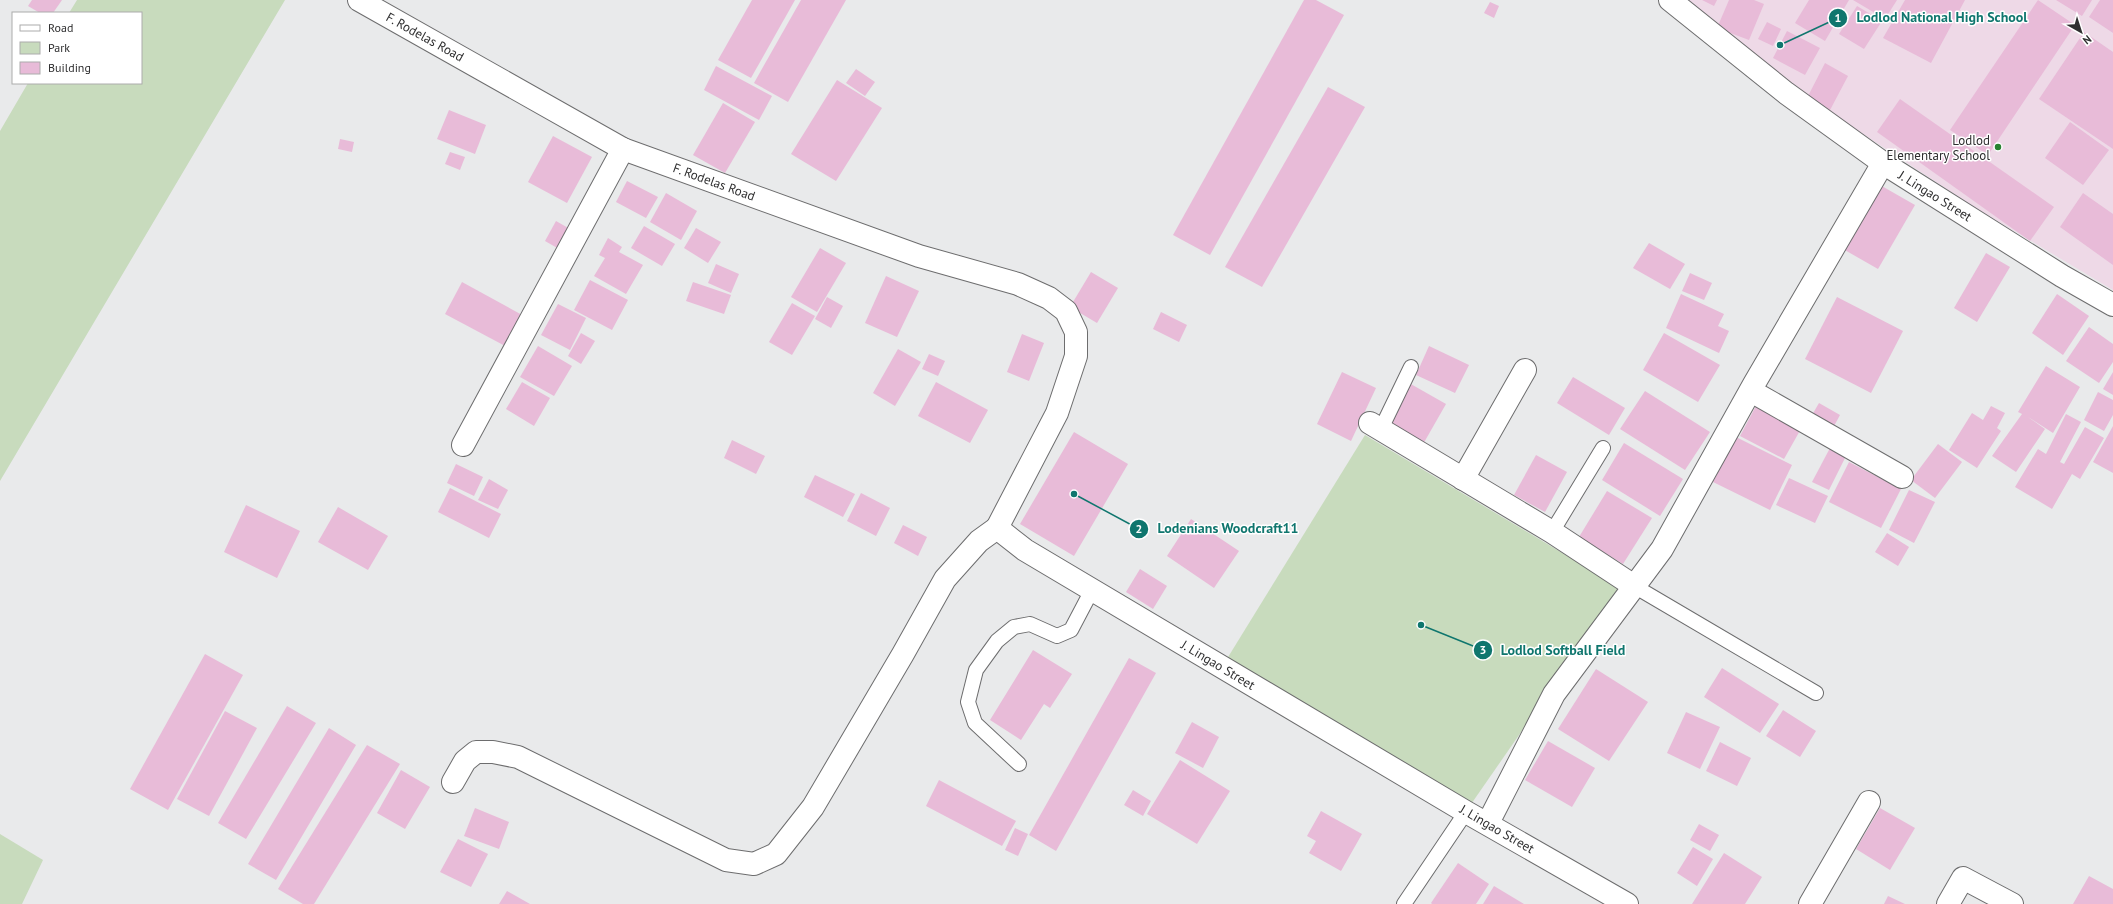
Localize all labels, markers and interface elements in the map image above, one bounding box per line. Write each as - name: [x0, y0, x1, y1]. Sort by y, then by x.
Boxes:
- callout: Lodlod National High School: [1828, 5, 2035, 31]
- text: Lodlod National High School: [1857, 8, 2028, 26]
- street label: F. Rodelas Road: [383, 9, 467, 65]
- text: 1: [1835, 10, 1841, 25]
- legend: [12, 12, 142, 84]
- north arrow: [2061, 12, 2101, 52]
- text: Road: [48, 20, 73, 35]
- text: N: [2080, 32, 2095, 47]
- text: Park: [48, 40, 70, 55]
- text: Building: [48, 60, 91, 75]
- place label: Lodlod Elementary School: [1886, 132, 1990, 164]
- marker: Lodlod Elementary School: [1993, 142, 2003, 152]
- street label: F. Rodelas Road: [671, 159, 757, 205]
- street label: J. Lingao Street: [1894, 166, 1975, 226]
- callout: Lodenians Woodcraft11: [1129, 516, 1306, 542]
- text: Lodenians Woodcraft11: [1158, 519, 1298, 537]
- text: 2: [1136, 521, 1142, 536]
- street label: J. Lingao Street: [1177, 636, 1259, 694]
- callout: Lodlod Softball Field: [1473, 637, 1633, 663]
- text: Lodlod Softball Field: [1501, 641, 1625, 659]
- text: 3: [1480, 642, 1486, 657]
- street label: J. Lingao Street: [1456, 800, 1538, 858]

